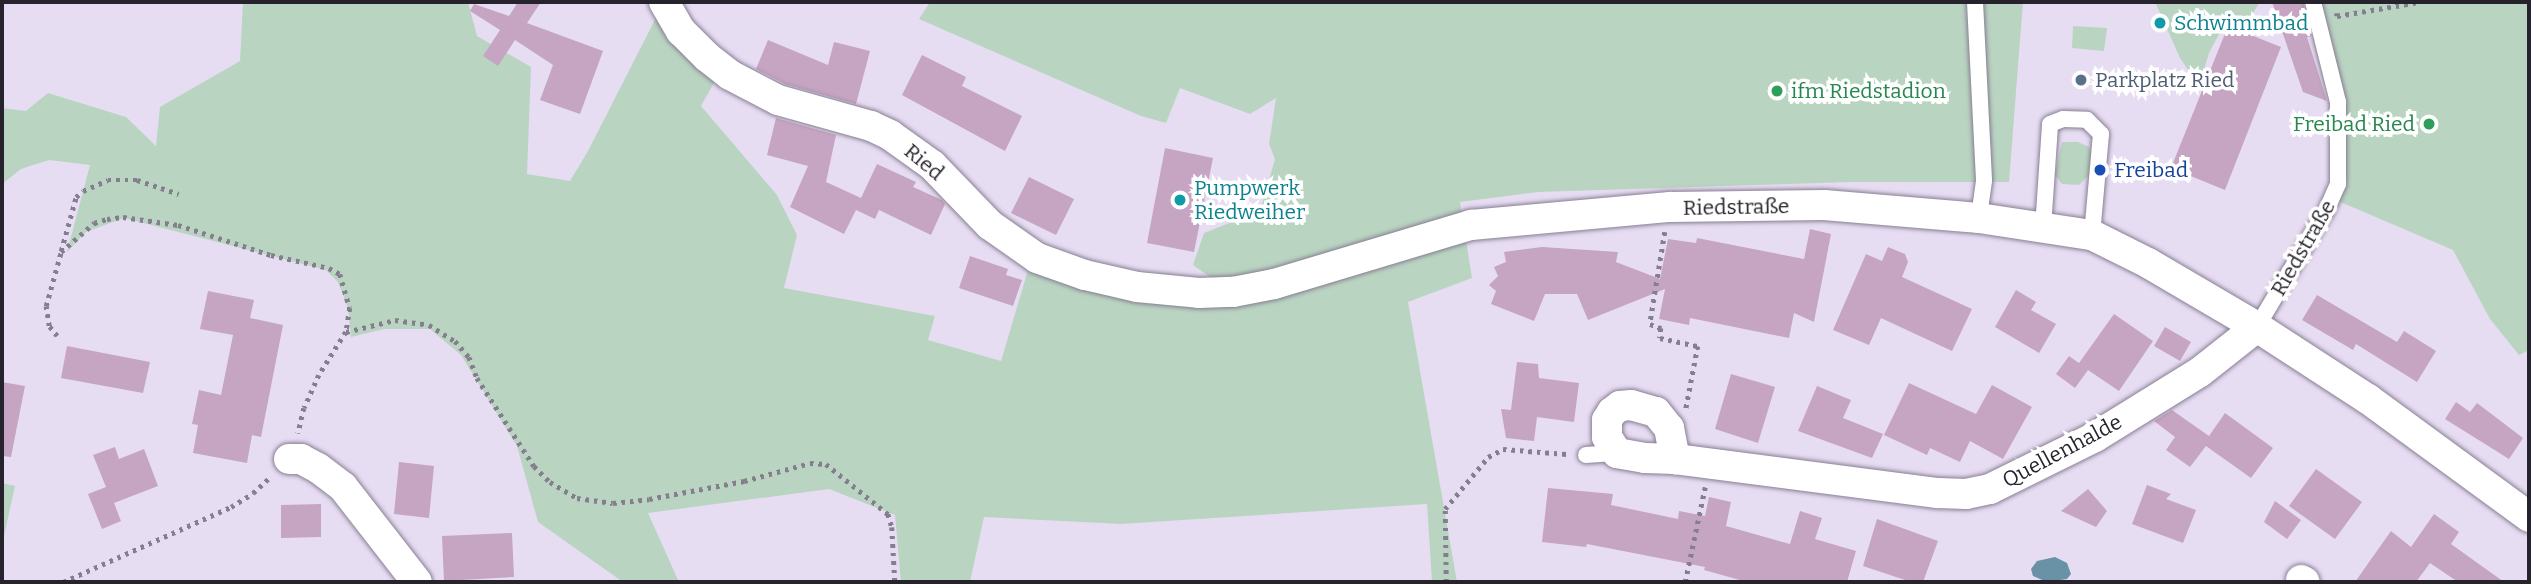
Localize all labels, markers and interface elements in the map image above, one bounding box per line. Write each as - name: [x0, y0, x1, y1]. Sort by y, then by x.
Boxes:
- place label: Schwimmbad: [2174, 10, 2308, 36]
- marker: Schwimmbad: [2152, 15, 2168, 31]
- place label: Parkplatz Ried: [2095, 67, 2234, 93]
- marker: Parkplatz Ried: [2073, 72, 2089, 88]
- place label: ifm Riedstadion: [1791, 78, 1946, 104]
- marker: ifm Riedstadion: [1769, 83, 1785, 99]
- place label: Freibad Ried: [2293, 111, 2415, 137]
- marker: Freibad Ried: [2421, 116, 2437, 132]
- street label: Ried: [899, 138, 949, 186]
- place label: Freibad: [2114, 157, 2188, 183]
- marker: Freibad: [2092, 162, 2108, 178]
- place label: Pumpwerk Riedweiher: [1194, 175, 1305, 225]
- marker: Pumpwerk Riedweiher: [1172, 192, 1188, 208]
- street label: Riedstraße: [1683, 193, 1789, 221]
- street label: Riedstraße: [2265, 196, 2341, 300]
- street label: Quellenhalde: [1998, 409, 2126, 493]

